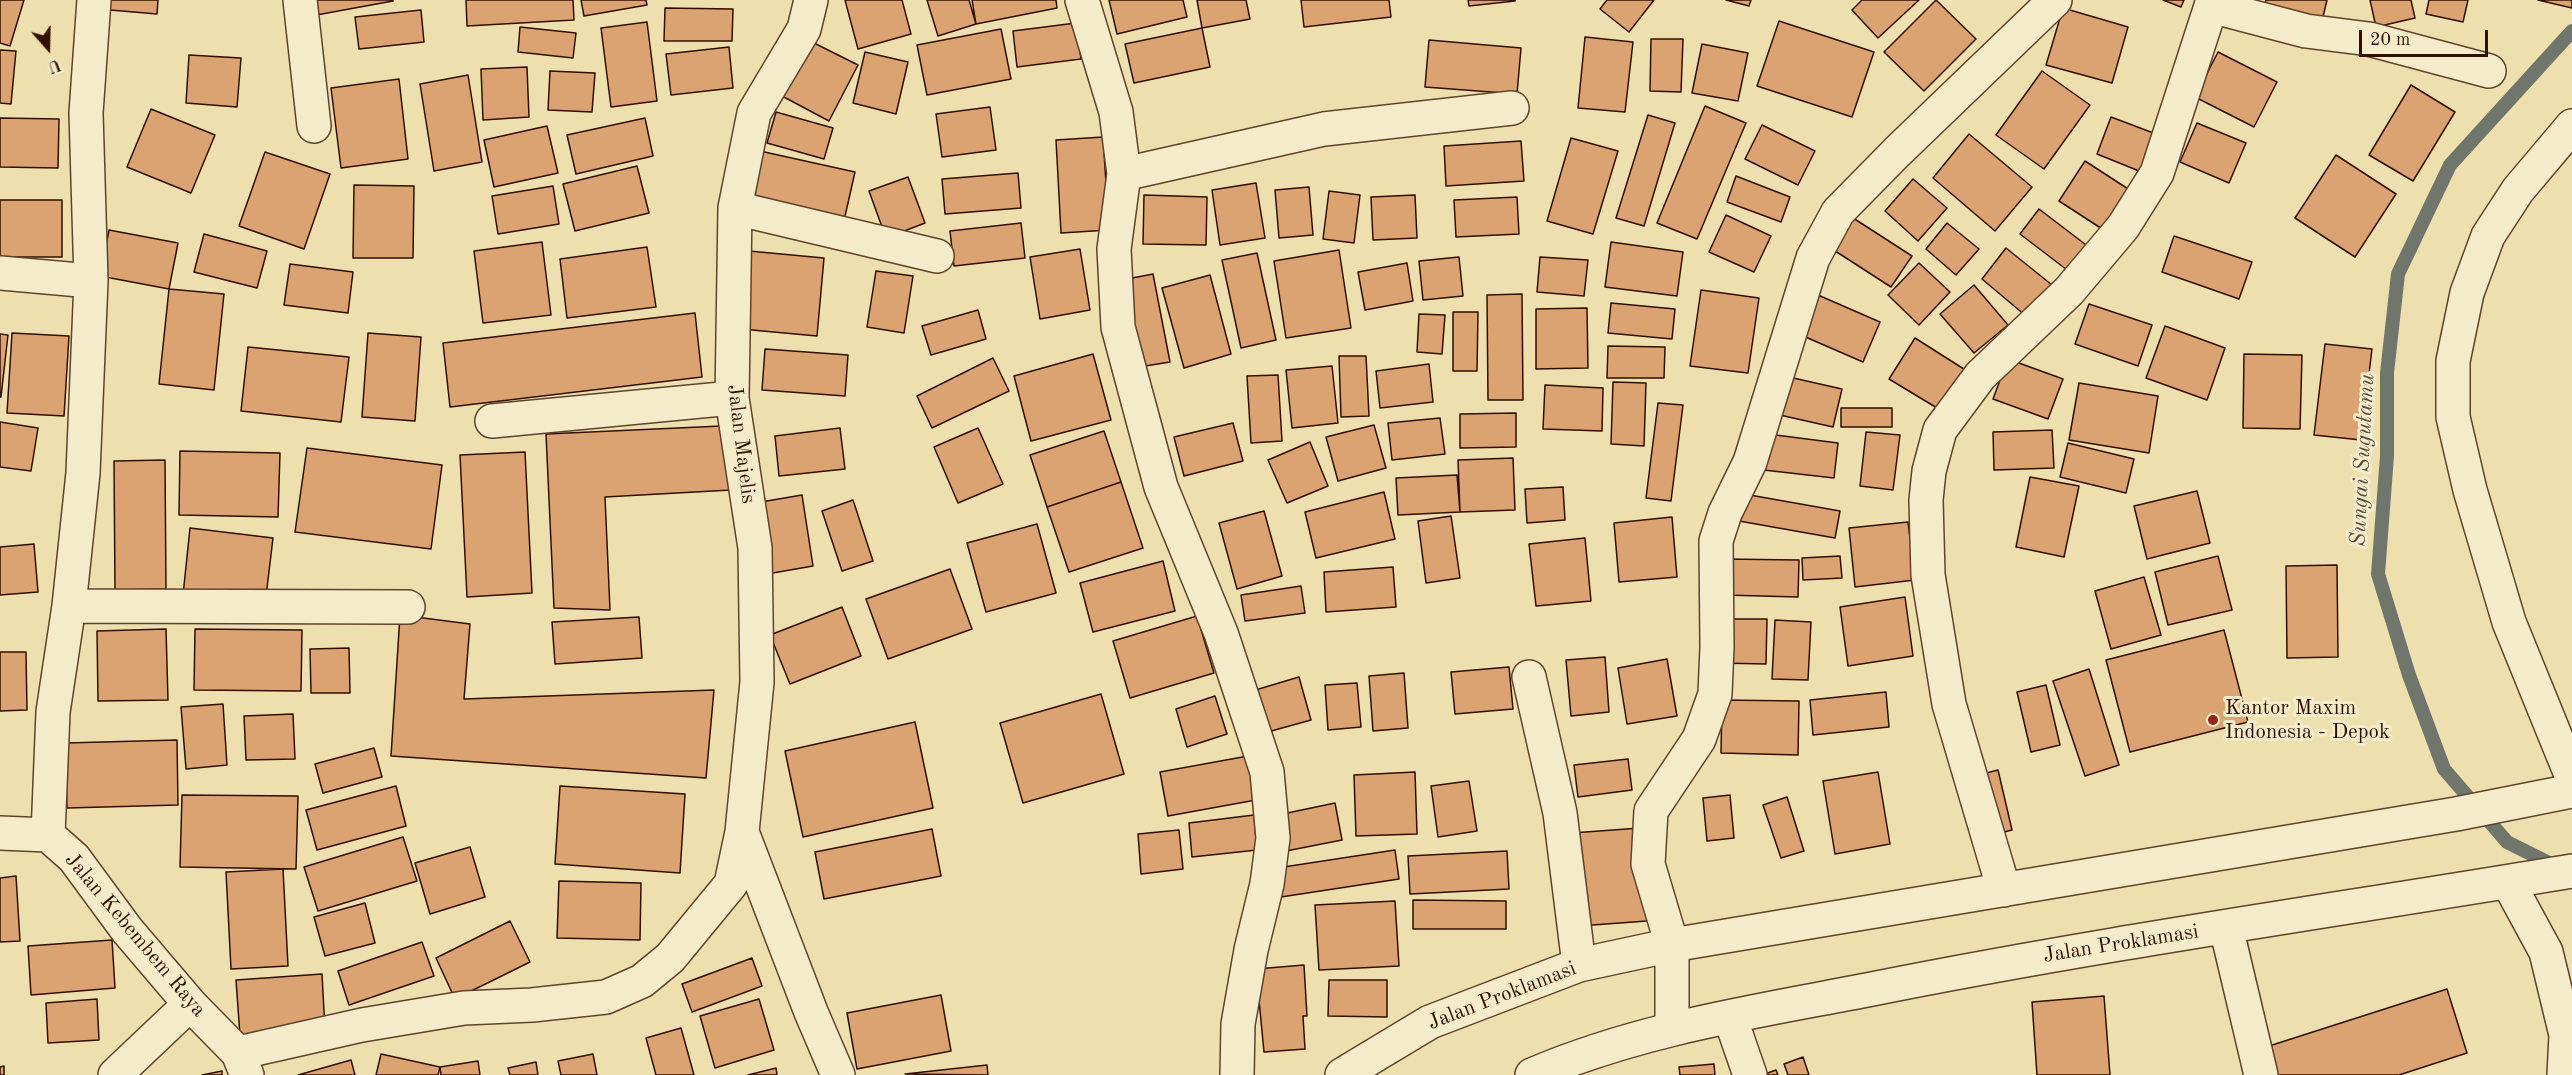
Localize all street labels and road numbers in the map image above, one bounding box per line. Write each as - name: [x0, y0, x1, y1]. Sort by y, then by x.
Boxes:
- street label: Jalan Majelis: [721, 383, 761, 505]
- street label: Jalan Kebembem Raya: [59, 848, 211, 1022]
- street label: Jalan Proklamasi: [2041, 919, 2201, 969]
- street label: Jalan Proklamasi: [1424, 956, 1580, 1036]

